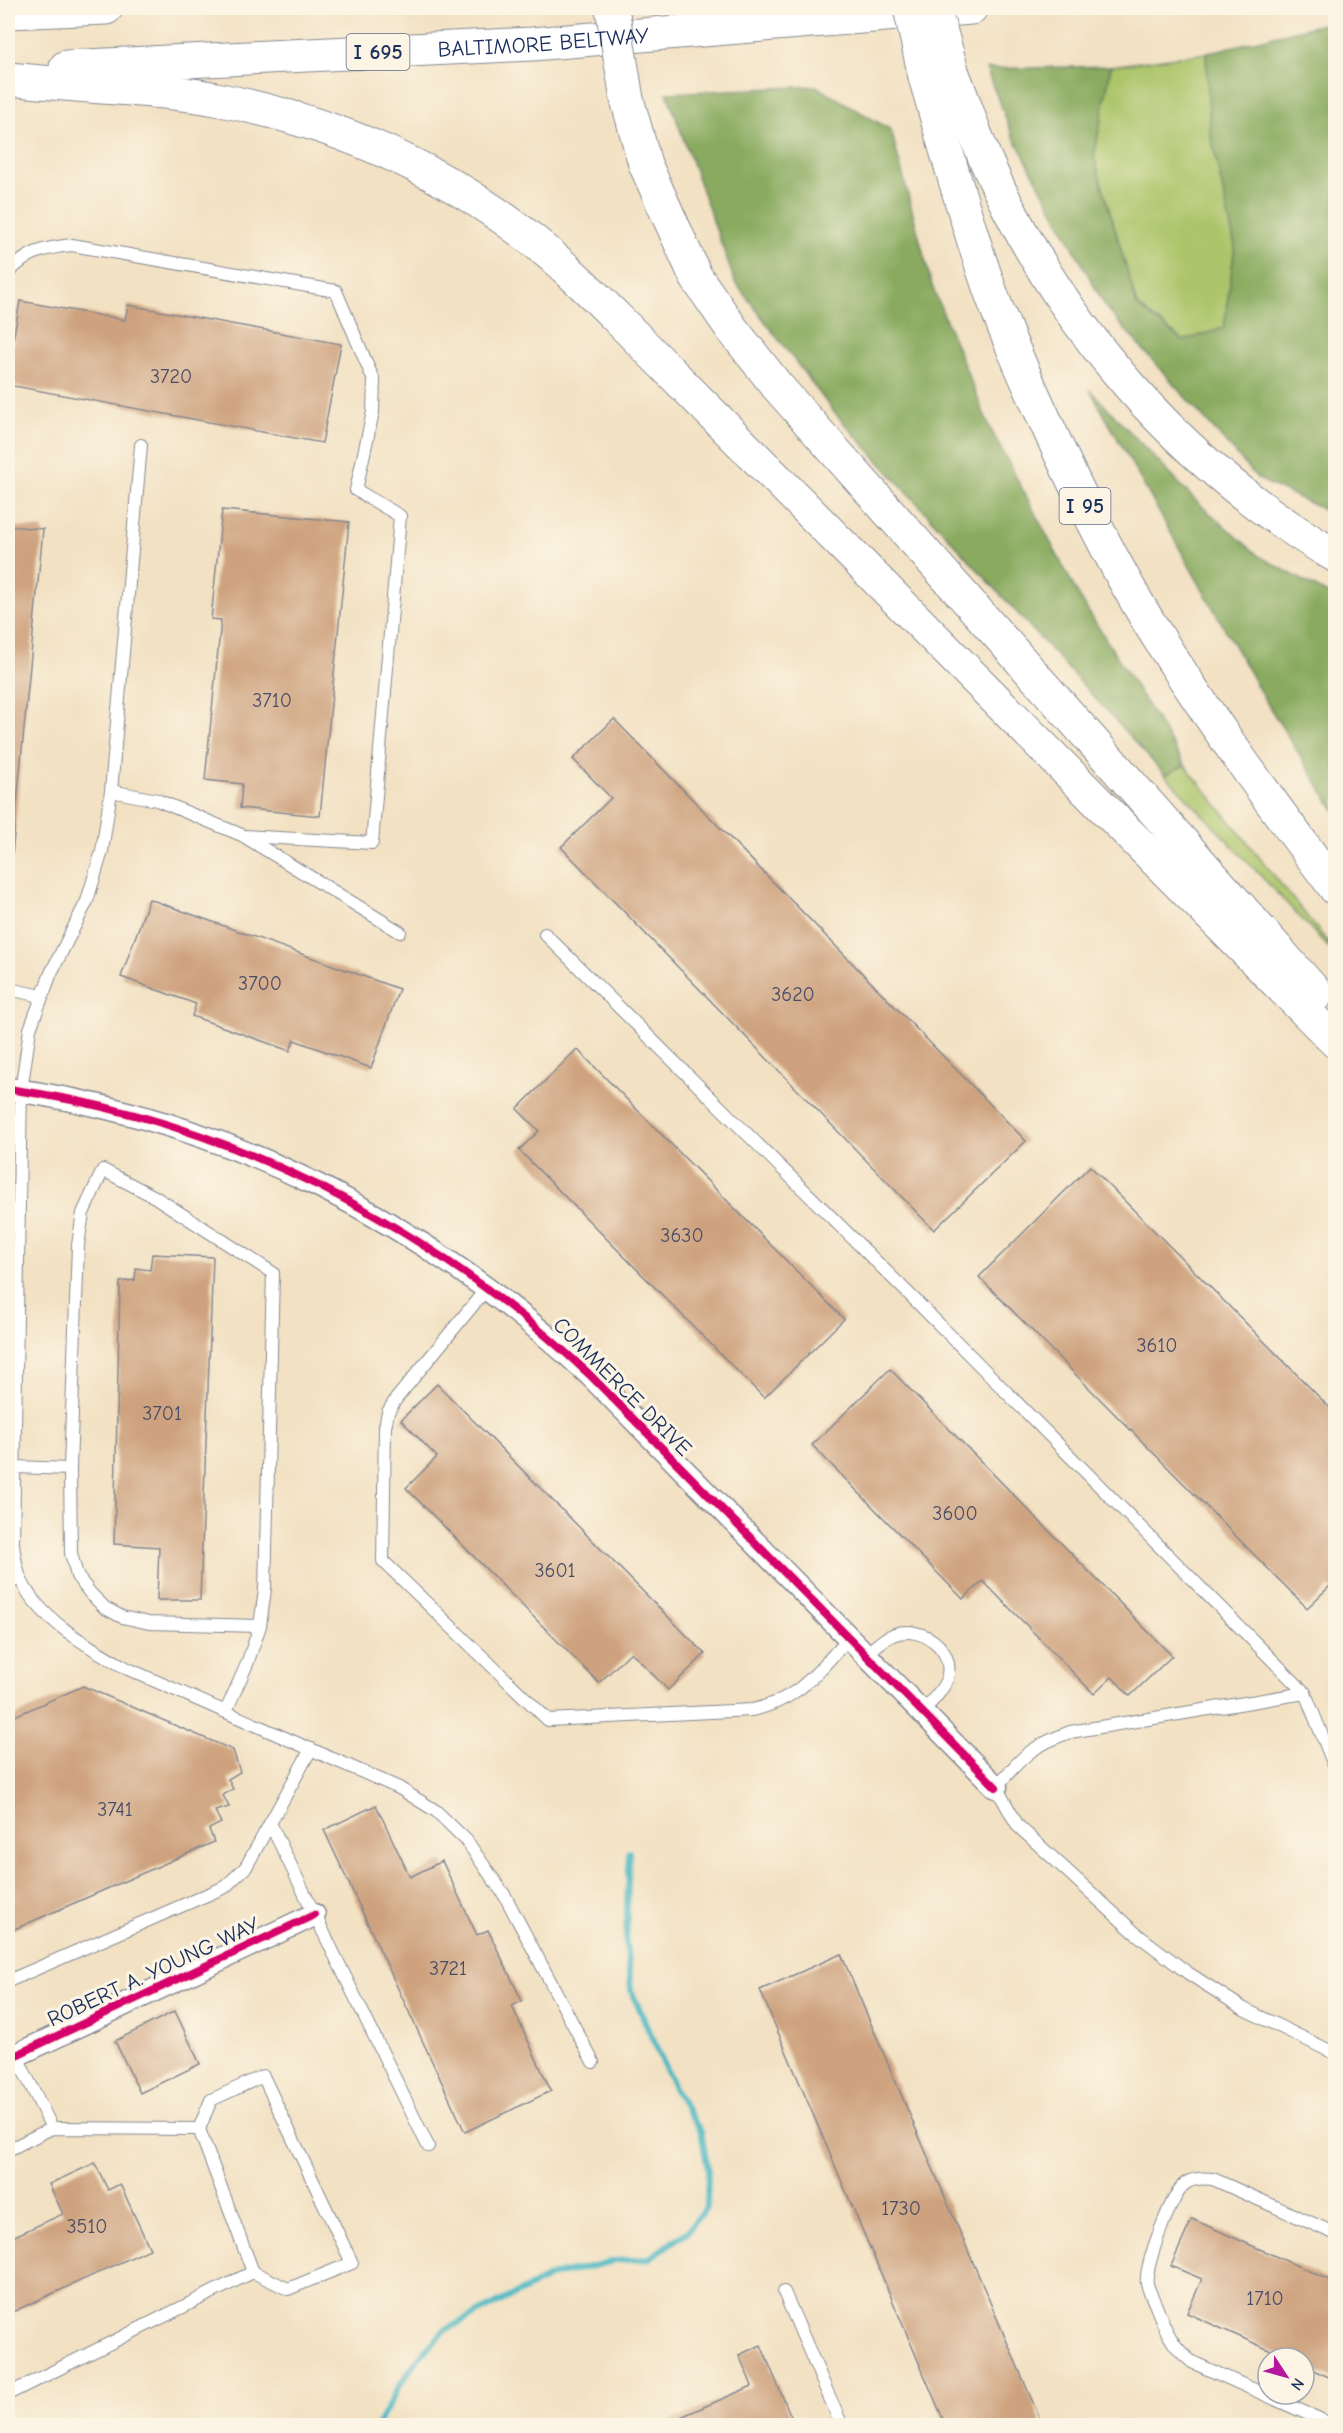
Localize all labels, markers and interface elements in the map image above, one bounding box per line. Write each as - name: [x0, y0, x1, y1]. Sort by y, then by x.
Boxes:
- street label: BALTIMORE BELTWAY: [437, 22, 650, 63]
- road number: I 695: [346, 34, 410, 70]
- house number: 3720: [150, 365, 192, 388]
- road number: I 95: [1060, 488, 1110, 524]
- house number: 3710: [252, 689, 292, 712]
- house number: 3700: [238, 972, 282, 995]
- house number: 3620: [771, 983, 815, 1006]
- house number: 3630: [660, 1224, 704, 1247]
- street label: COMMERCE DRIVE: [547, 1312, 697, 1462]
- house number: 3610: [1136, 1334, 1178, 1357]
- house number: 3701: [142, 1402, 182, 1425]
- house number: 3600: [932, 1502, 978, 1525]
- house number: 3601: [534, 1559, 576, 1582]
- house number: 3741: [97, 1798, 133, 1821]
- street label: ROBERT A. YOUNG WAY: [43, 1911, 264, 2033]
- house number: 3721: [429, 1957, 467, 1980]
- house number: 1730: [881, 2197, 921, 2220]
- house number: 3510: [66, 2215, 108, 2238]
- house number: 1710: [1246, 2287, 1284, 2310]
- north arrow: [1256, 2346, 1316, 2406]
- text: N: [1287, 2375, 1308, 2394]

